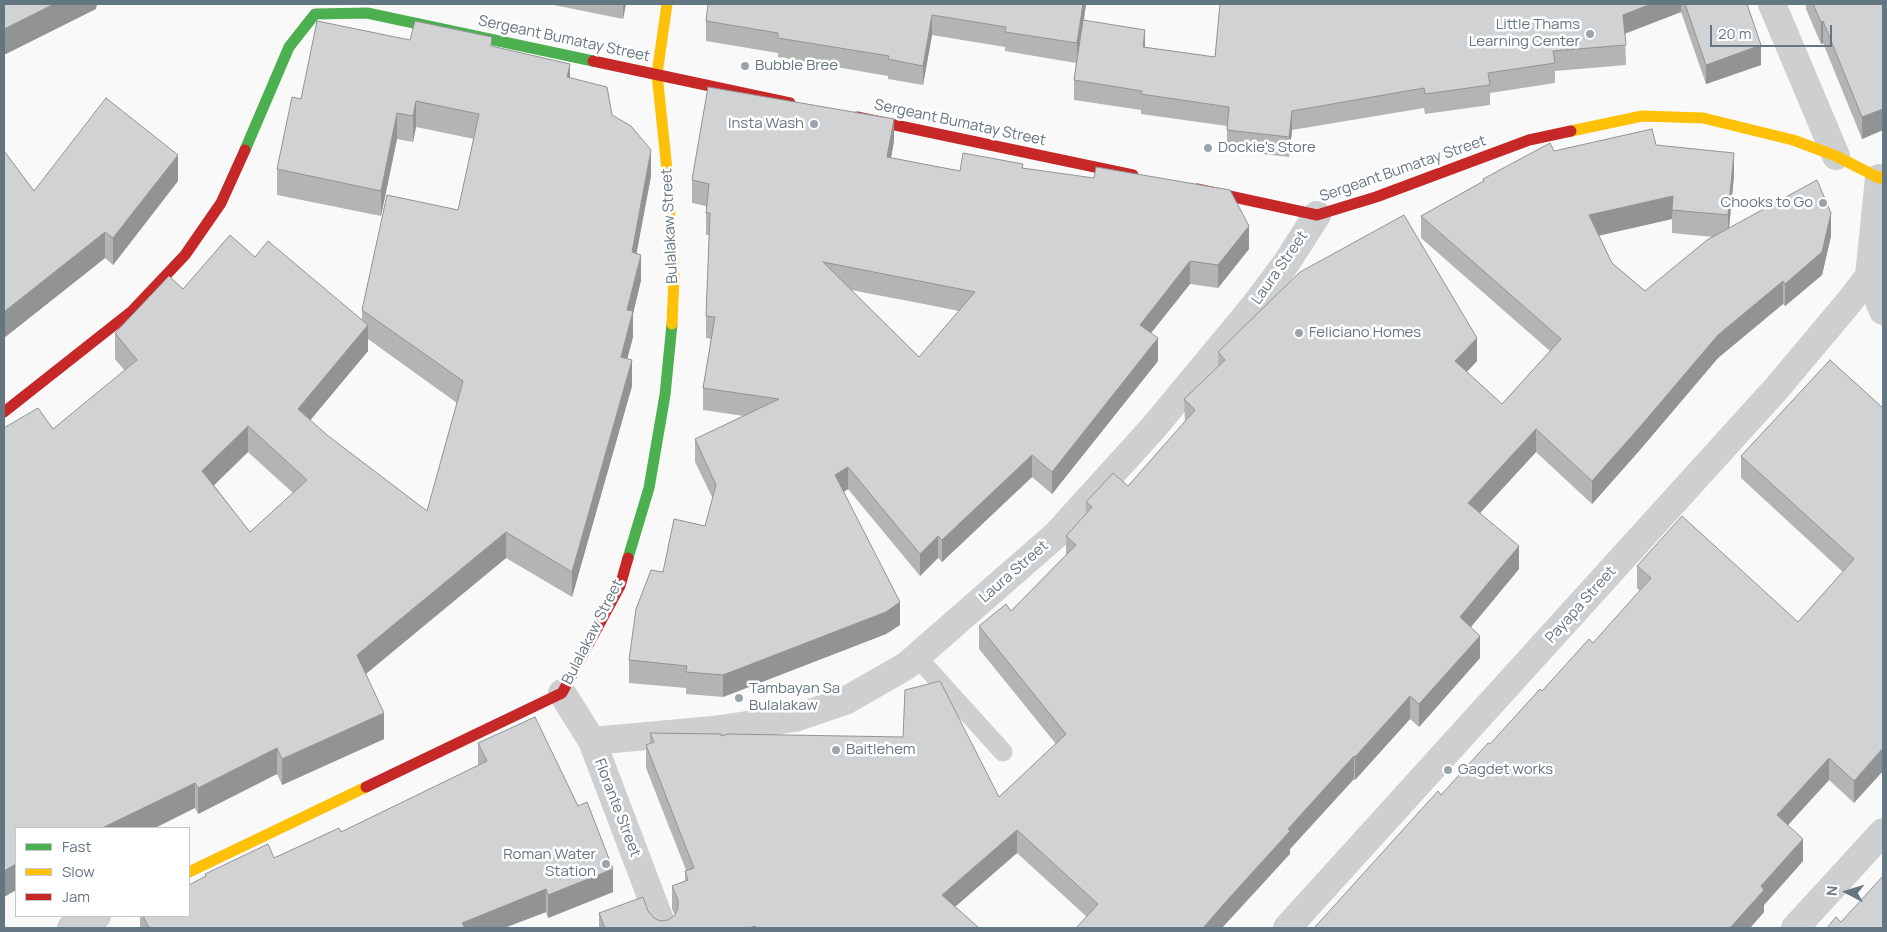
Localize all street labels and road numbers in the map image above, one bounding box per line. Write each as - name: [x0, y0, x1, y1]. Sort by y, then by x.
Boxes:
- street label: Sergeant Bumatay Street: [477, 12, 651, 66]
- street label: Sergeant Bumatay Street: [873, 96, 1047, 150]
- street label: Sergeant Bumatay Street: [1317, 132, 1489, 206]
- street label: Bulalakaw Street: [658, 168, 682, 284]
- street label: Laura Street: [1248, 228, 1312, 308]
- street label: Laura Street: [976, 537, 1052, 607]
- street label: Payapa Street: [1542, 563, 1620, 647]
- street label: Bulalakaw Street: [559, 576, 627, 688]
- street label: Florante Street: [590, 756, 644, 860]

